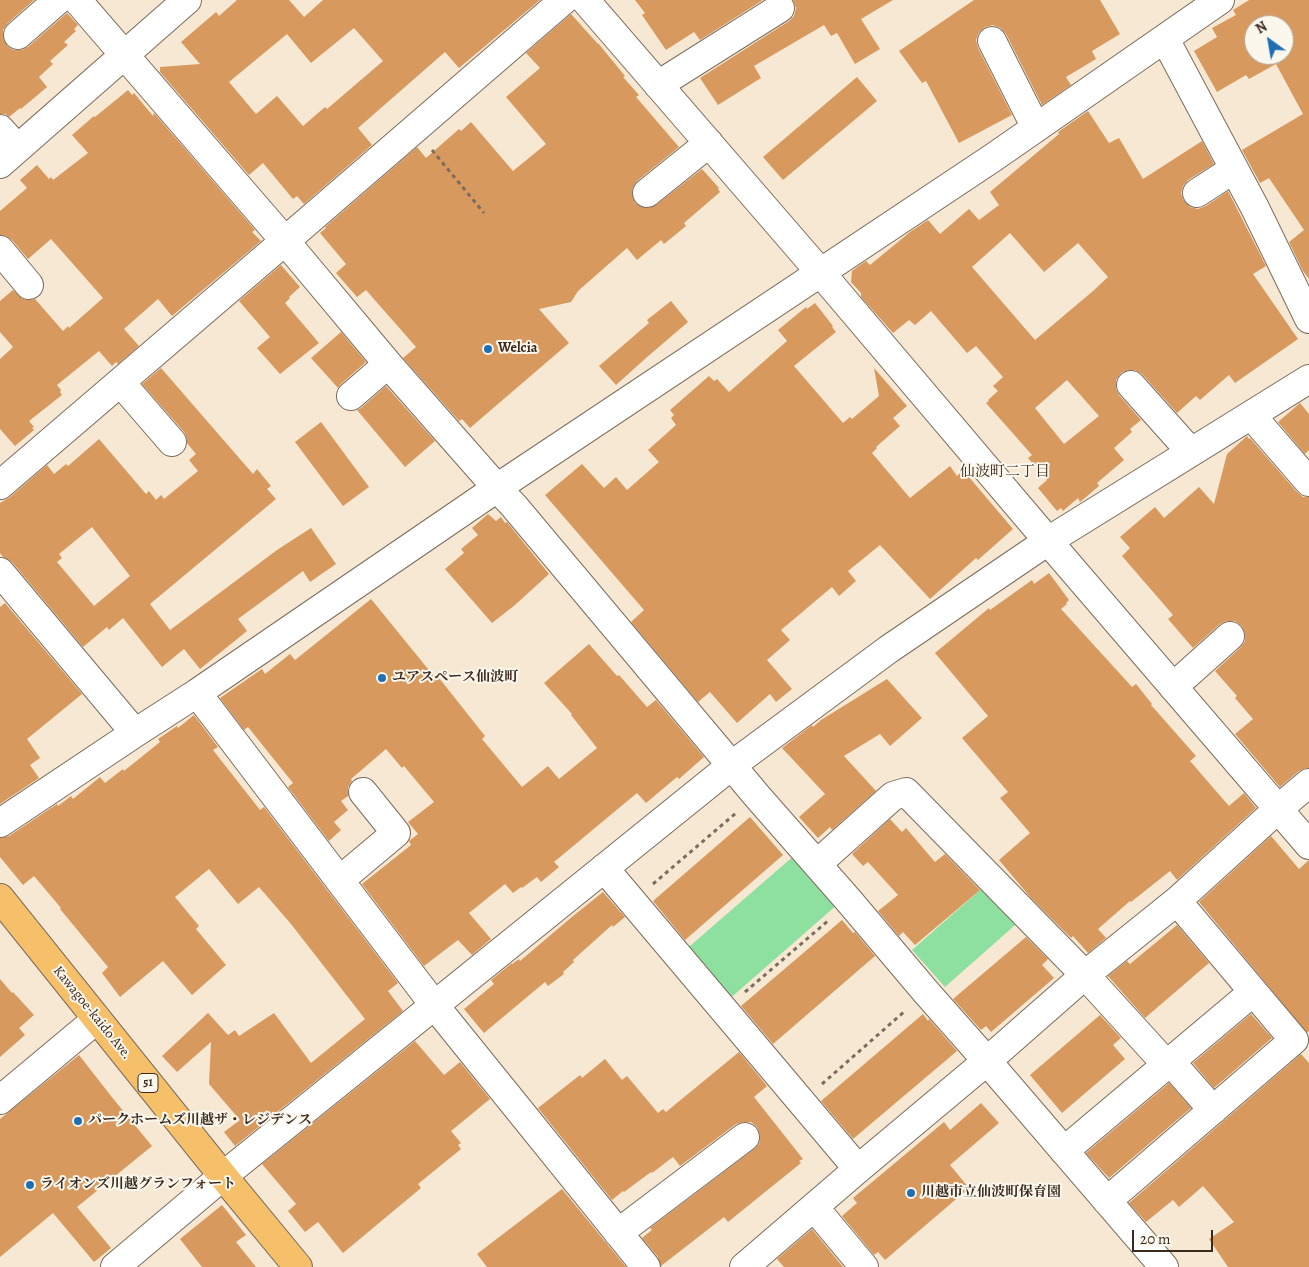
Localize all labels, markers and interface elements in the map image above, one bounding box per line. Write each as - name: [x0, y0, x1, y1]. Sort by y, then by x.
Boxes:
- north arrow: [1244, 15, 1294, 65]
- text: N: [1252, 17, 1271, 38]
- place label: Welcia: [498, 341, 537, 357]
- marker: Welcia: [482, 343, 494, 355]
- district label: 仙波町二丁目: [960, 463, 1050, 481]
- place label: ユアスペース仙波町: [392, 670, 518, 686]
- marker: ユアスペース仙波町: [376, 672, 388, 684]
- street label: Kawagoe-kaido Ave.: [49, 963, 135, 1063]
- road number: 51: [138, 1074, 158, 1092]
- place label: パークホームズ川越ザ・レジデンス: [88, 1113, 312, 1129]
- marker: パークホームズ川越ザ・レジデンス: [72, 1115, 84, 1127]
- place label: ライオンズ川越グランフォート: [40, 1177, 236, 1193]
- marker: ライオンズ川越グランフォート: [24, 1179, 36, 1191]
- place label: 川越市立仙波町保育園: [921, 1185, 1061, 1201]
- marker: 川越市立仙波町保育園: [905, 1187, 917, 1199]
- scale bar: [1134, 1220, 1215, 1252]
- text: 20 m: [1140, 1229, 1171, 1249]

